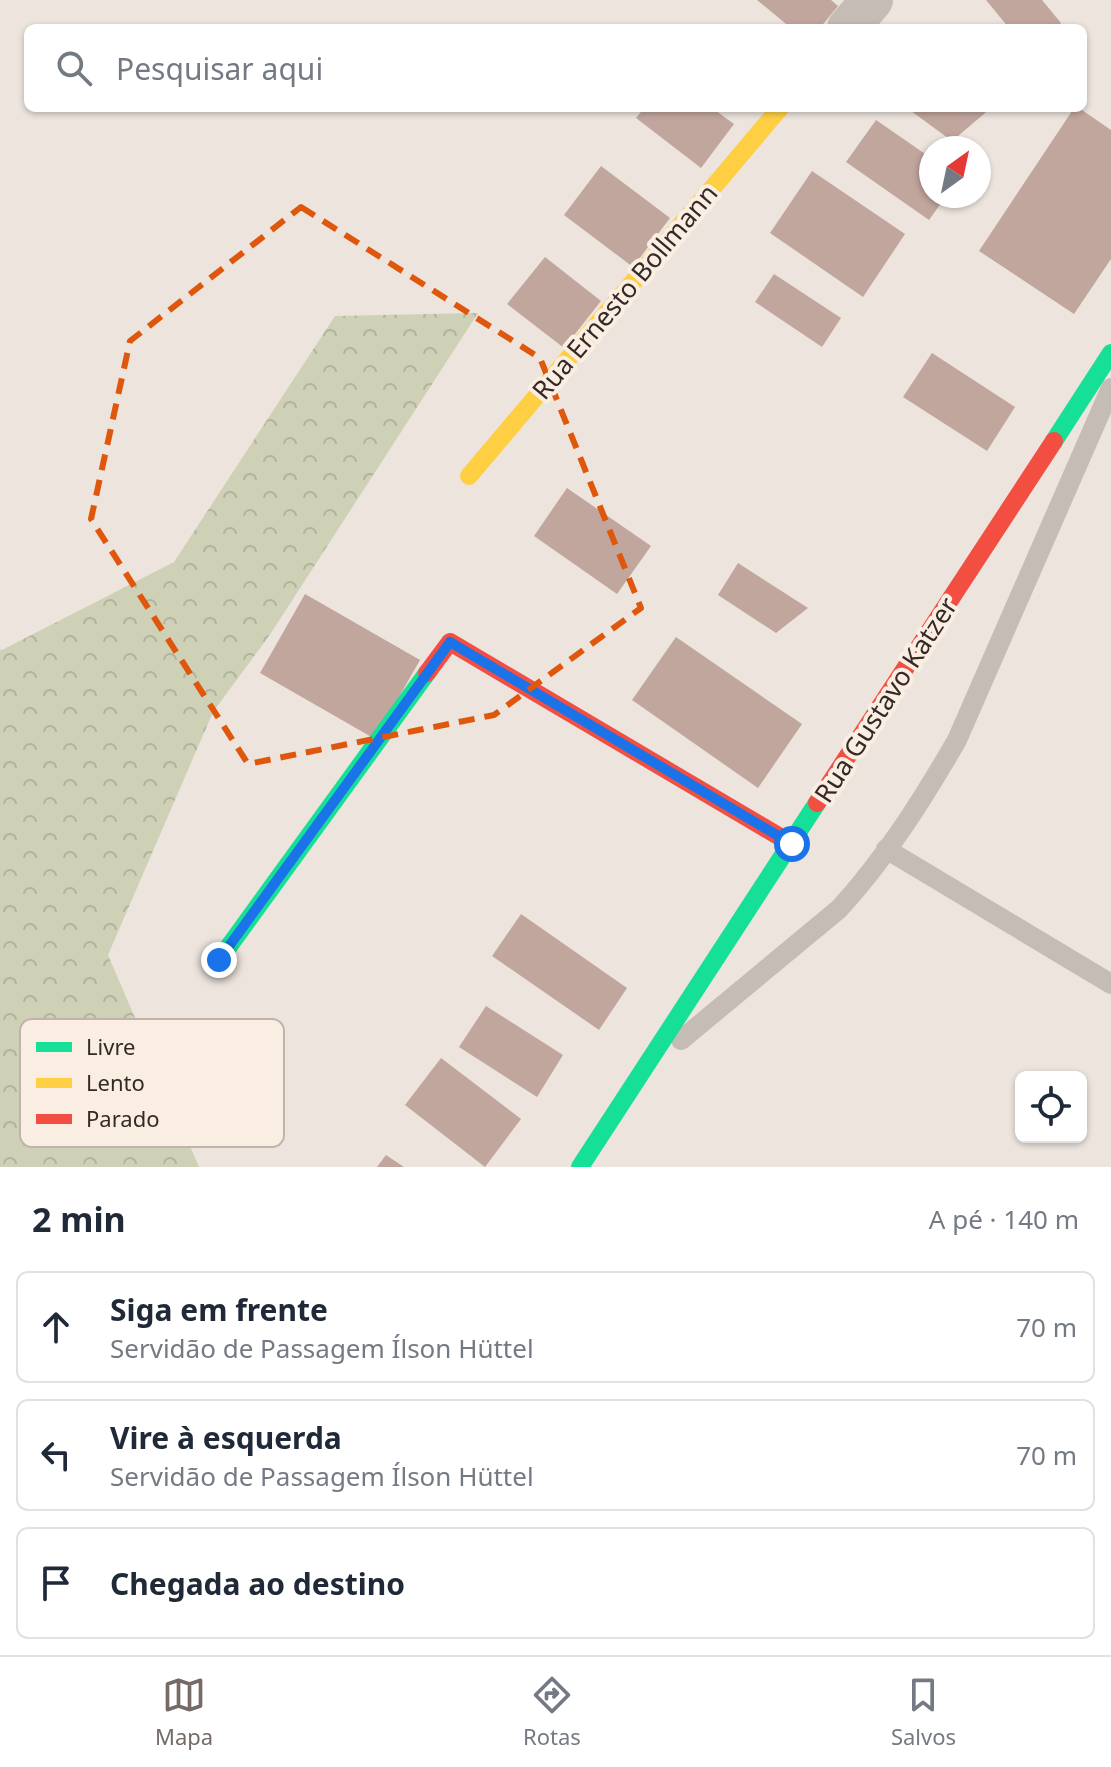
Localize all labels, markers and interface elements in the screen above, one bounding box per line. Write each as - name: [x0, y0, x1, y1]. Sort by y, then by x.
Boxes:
- search box: [24, 24, 1087, 112]
- icon: search: [52, 46, 96, 90]
- text: Pesquisar aqui: [116, 48, 323, 89]
- north arrow: [919, 136, 991, 208]
- street label: Rua Ernesto Bollmann: [523, 176, 725, 407]
- street label: Rua Gustavo Katzer: [805, 589, 965, 809]
- route start: [774, 826, 810, 862]
- route end: [201, 942, 237, 978]
- legend: [20, 1019, 284, 1147]
- text: Livre: [86, 1031, 135, 1061]
- text: Lento: [86, 1067, 145, 1097]
- map controls: [1015, 1071, 1087, 1143]
- button: locate: [1015, 1071, 1087, 1143]
- text: Parado: [86, 1103, 159, 1133]
- text: 2 min: [32, 1196, 126, 1242]
- text: A pé · 140 m: [929, 1201, 1079, 1237]
- text: Siga em frente: [110, 1289, 328, 1330]
- icon: ahead: [34, 1305, 78, 1349]
- text: 70 m: [1016, 1309, 1077, 1345]
- text: Servidão de Passagem Ílson Hüttel: [110, 1330, 534, 1366]
- text: Vire à esquerda: [110, 1417, 342, 1458]
- icon: left: [34, 1433, 78, 1477]
- text: 70 m: [1016, 1437, 1077, 1473]
- text: Servidão de Passagem Ílson Hüttel: [110, 1458, 534, 1494]
- icon: arrive: [34, 1561, 78, 1605]
- text: Chegada ao destino: [110, 1563, 405, 1604]
- tab: Mapa: [155, 1673, 213, 1751]
- tab: Rotas: [523, 1673, 581, 1751]
- tab: Salvos: [891, 1673, 956, 1751]

